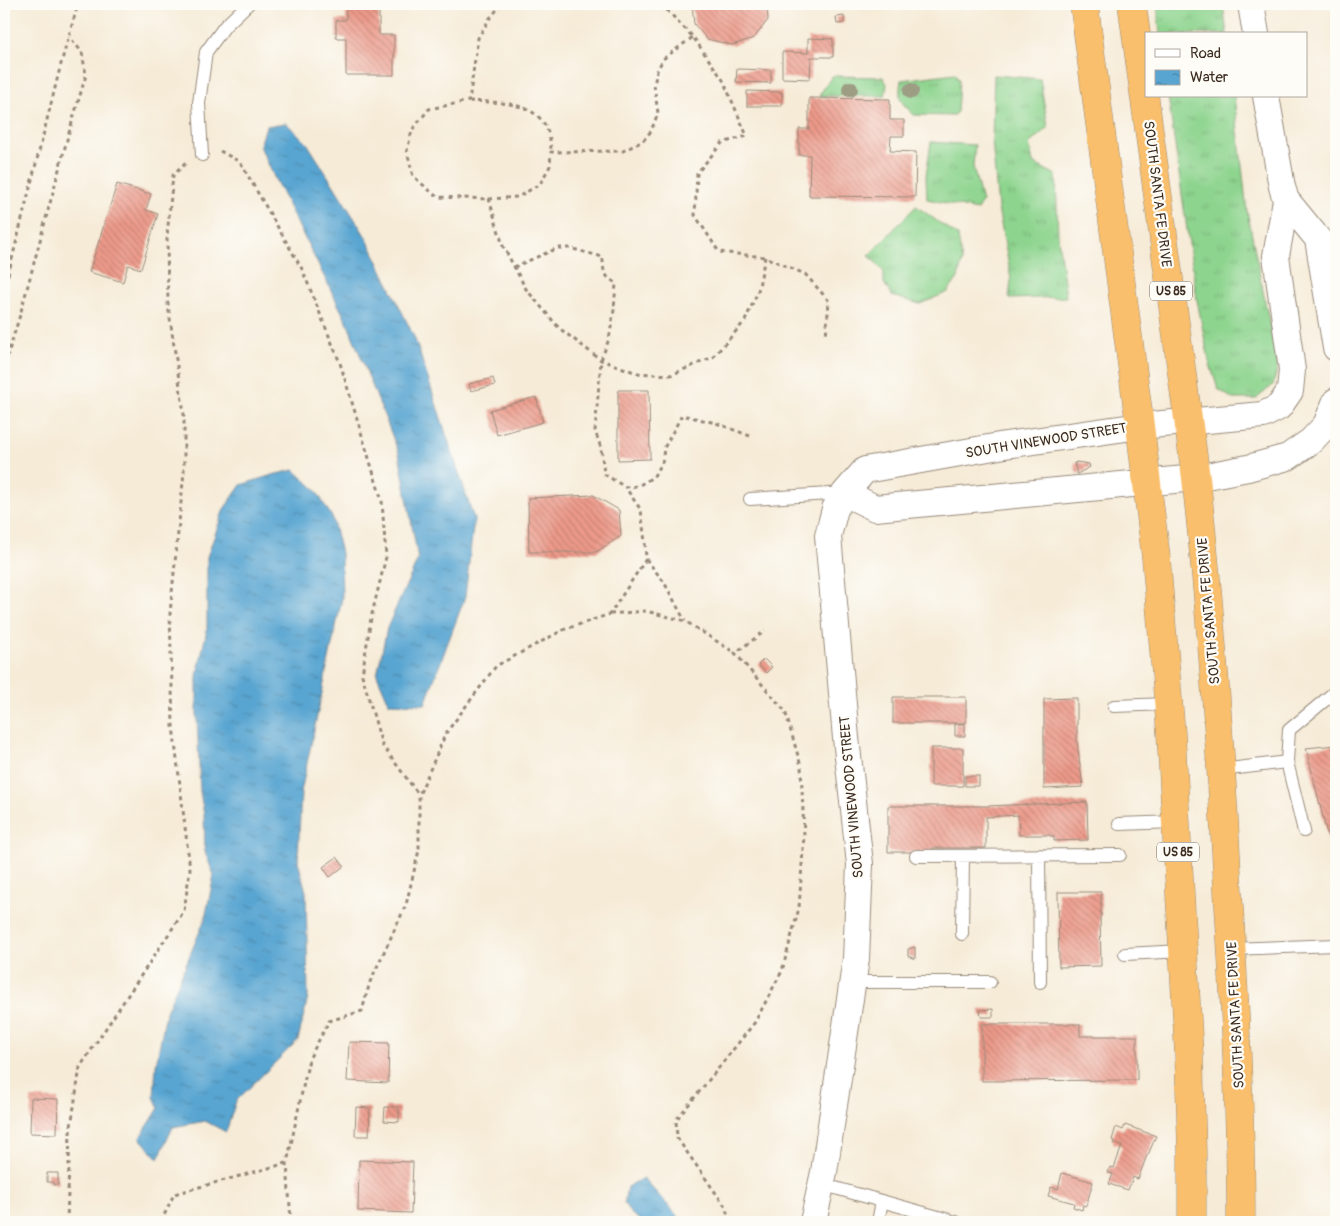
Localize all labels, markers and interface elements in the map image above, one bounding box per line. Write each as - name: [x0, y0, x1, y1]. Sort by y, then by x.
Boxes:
- legend: [1145, 32, 1308, 98]
- text: Road: [1190, 44, 1221, 63]
- text: Water: [1190, 68, 1229, 87]
- street label: SOUTH SANTA FE DRIVE: [1140, 120, 1175, 268]
- road number: US 85: [1150, 282, 1192, 300]
- street label: SOUTH VINEWOOD STREET: [964, 419, 1128, 462]
- street label: SOUTH SANTA FE DRIVE: [1194, 537, 1223, 685]
- street label: SOUTH VINEWOOD STREET: [836, 715, 867, 879]
- road number: US 85: [1157, 842, 1199, 862]
- street label: SOUTH SANTA FE DRIVE: [1223, 941, 1248, 1089]

